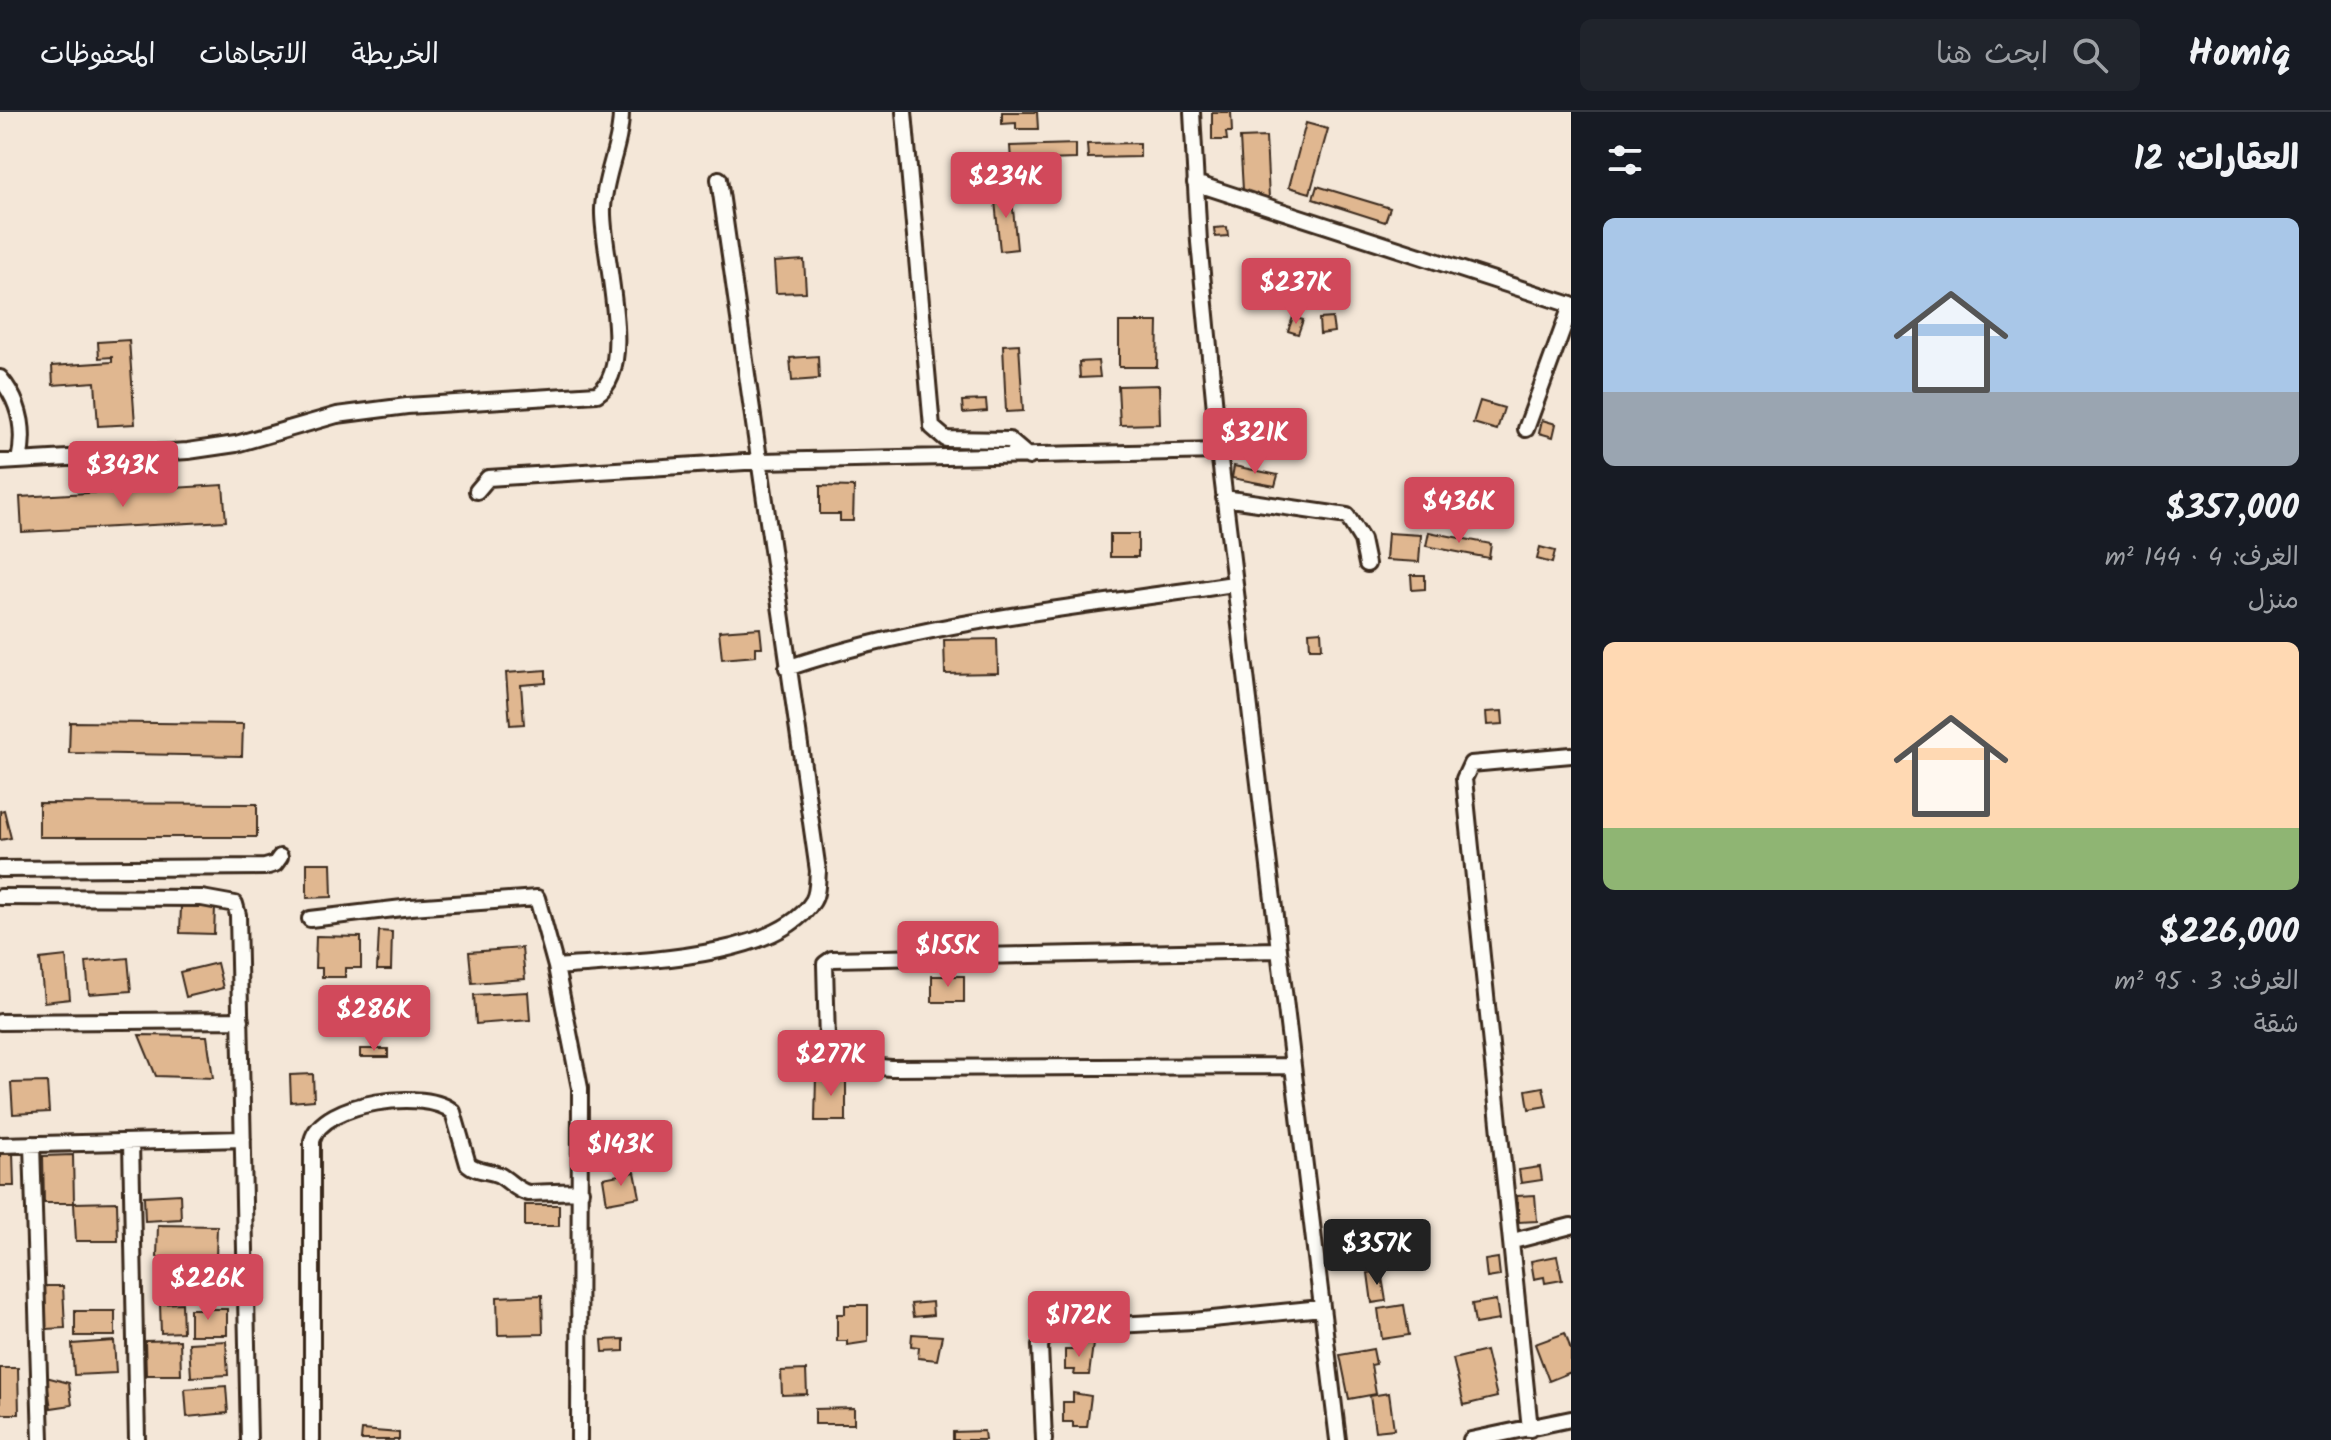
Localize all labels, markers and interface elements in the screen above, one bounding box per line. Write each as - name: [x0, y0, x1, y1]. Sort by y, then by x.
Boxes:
- search box: [1580, 19, 2140, 91]
- text: Homiq: [2188, 25, 2291, 85]
- text: ابحث هنا: [1936, 31, 2048, 79]
- text: المحفوظات: [40, 33, 155, 78]
- text: الاتجاهات: [199, 33, 307, 78]
- text: الخريطة: [351, 33, 439, 78]
- icon: search: [2068, 33, 2112, 77]
- text: العقارات: 12: [2134, 133, 2299, 187]
- icon: filters: [1603, 138, 1647, 182]
- pin: $234K: [950, 152, 1062, 220]
- text: $234K: [969, 157, 1043, 199]
- pin: $237K: [1240, 258, 1352, 326]
- text: $237K: [1260, 263, 1332, 305]
- icon: home: [1879, 270, 2023, 414]
- pin: $321K: [1199, 408, 1311, 476]
- text: $321K: [1221, 413, 1289, 455]
- pin: $343K: [67, 441, 179, 509]
- text: $343K: [86, 446, 160, 488]
- pin: $436K: [1403, 477, 1515, 545]
- text: $436K: [1422, 482, 1496, 524]
- text: $357,000: [2166, 482, 2299, 536]
- text: الغرف: 4 · 144 m²: [2105, 537, 2299, 579]
- text: منزل: [2248, 580, 2299, 622]
- icon: home: [1879, 694, 2023, 838]
- text: $226,000: [2160, 906, 2299, 960]
- pin: $155K: [892, 921, 1004, 989]
- text: $155K: [915, 926, 981, 968]
- text: الغرف: 3 · 95 m²: [2115, 961, 2299, 1003]
- pin: $286K: [318, 985, 430, 1053]
- text: $286K: [336, 990, 412, 1032]
- text: شقة: [2254, 1004, 2299, 1046]
- pin: $277K: [775, 1030, 887, 1098]
- text: $277K: [796, 1035, 866, 1077]
- pin: $143K: [565, 1120, 677, 1188]
- text: $143K: [587, 1125, 655, 1167]
- pin: $357K: [1321, 1219, 1433, 1287]
- text: $357K: [1342, 1224, 1412, 1266]
- pin: $226K: [152, 1254, 264, 1322]
- text: $226K: [170, 1259, 246, 1301]
- pin: $172K: [1023, 1291, 1135, 1359]
- text: $172K: [1046, 1296, 1112, 1338]

